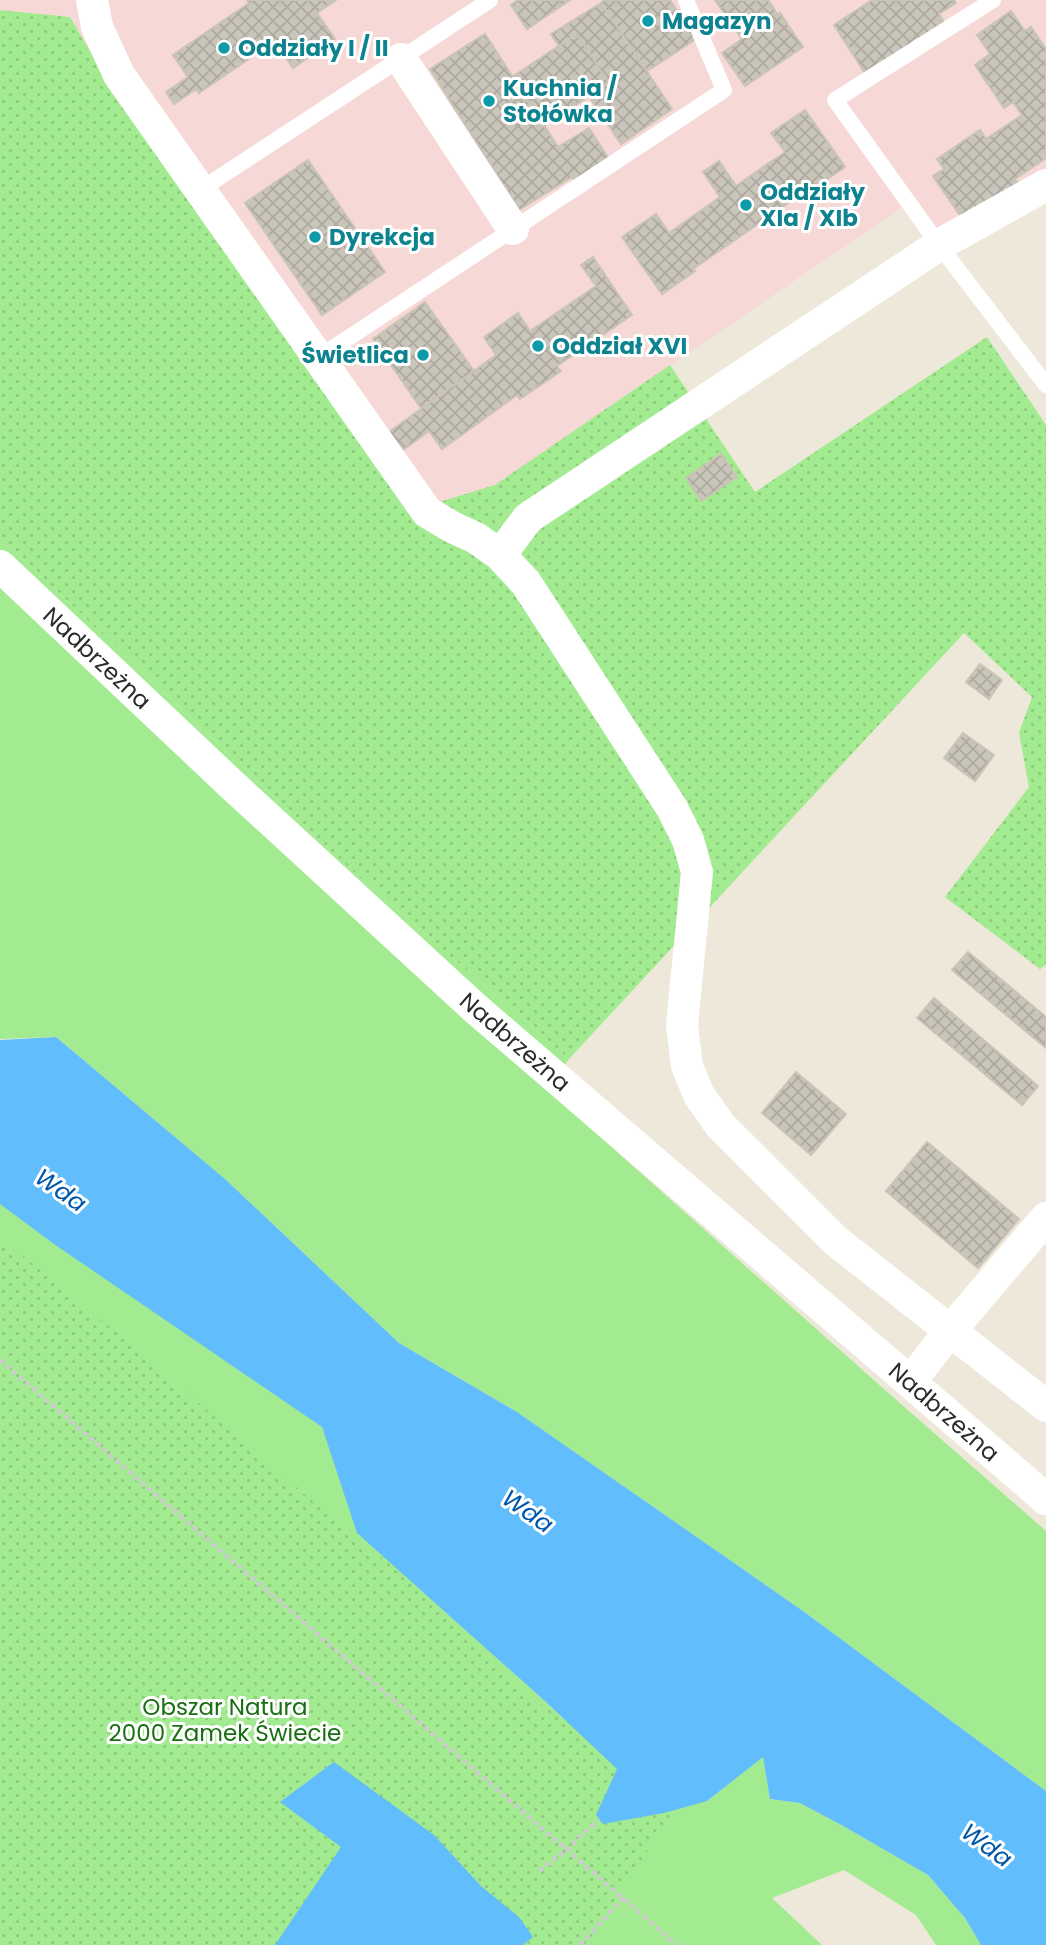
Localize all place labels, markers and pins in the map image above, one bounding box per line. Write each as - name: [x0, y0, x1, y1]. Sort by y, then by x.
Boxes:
- place label: Magazyn: [662, 5, 771, 37]
- marker: Magazyn: [640, 13, 656, 29]
- place label: Oddziały I / II: [238, 32, 388, 64]
- marker: Oddziały I / II: [216, 40, 232, 56]
- place label: Kuchnia / Stołówka: [503, 72, 618, 130]
- marker: Kuchnia / Stołówka: [481, 93, 497, 109]
- place label: Oddziały XIa / XIb: [760, 176, 866, 234]
- marker: Oddziały XIa / XIb: [738, 197, 754, 213]
- place label: Dyrekcja: [329, 221, 435, 253]
- marker: Dyrekcja: [307, 229, 323, 245]
- place label: Oddział XVI: [552, 330, 687, 362]
- marker: Oddział XVI: [530, 338, 546, 354]
- place label: Świetlica: [302, 339, 409, 371]
- marker: Świetlica: [415, 347, 431, 363]

